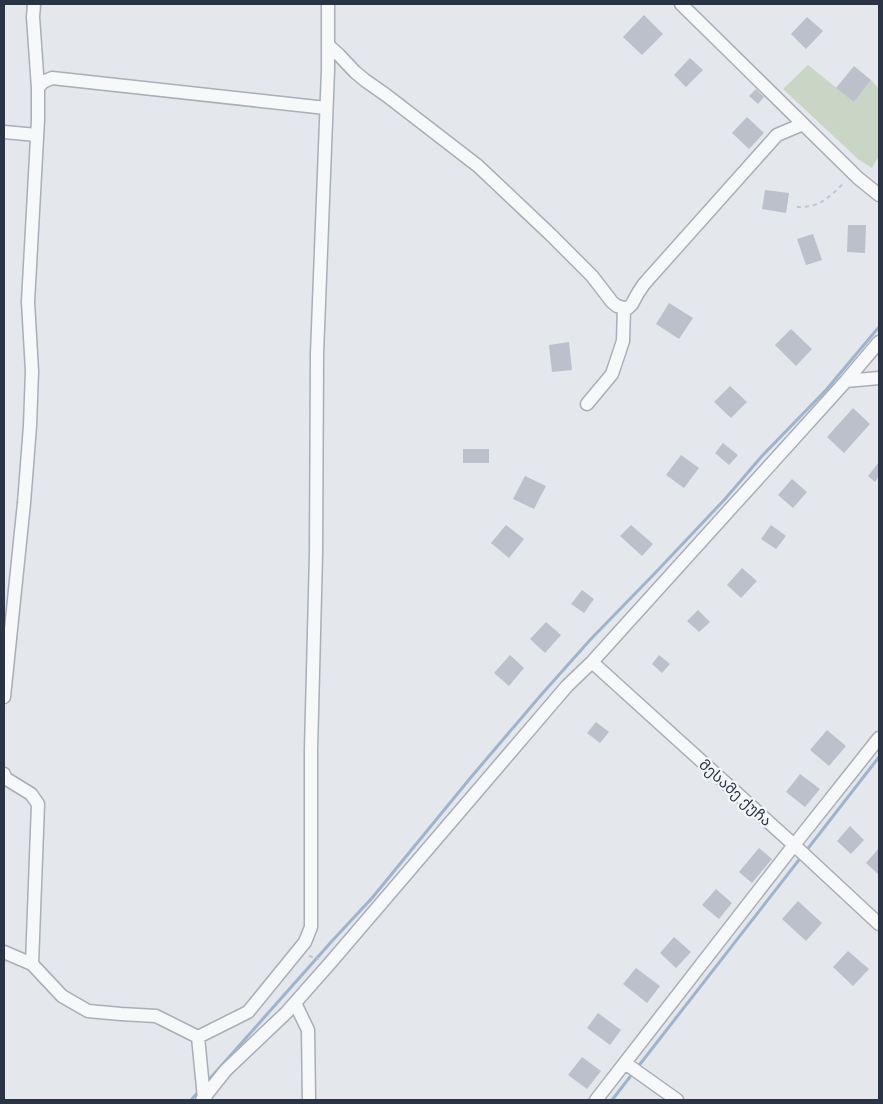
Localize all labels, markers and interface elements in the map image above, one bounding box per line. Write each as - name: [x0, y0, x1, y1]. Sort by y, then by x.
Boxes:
- street label: მესამე ქუჩა: [695, 754, 777, 830]

